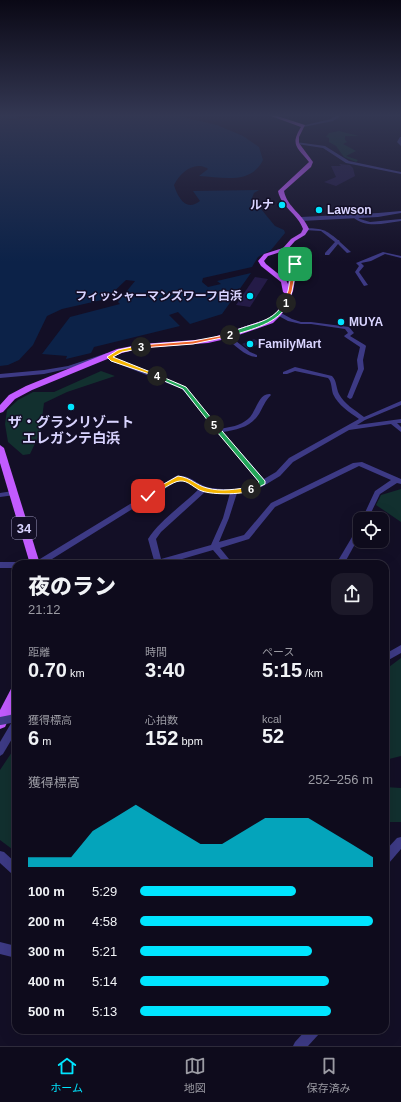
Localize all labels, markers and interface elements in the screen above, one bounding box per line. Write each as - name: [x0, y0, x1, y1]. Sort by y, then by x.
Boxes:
- place label: ルナ: [250, 198, 274, 212]
- marker: ルナ: [277, 200, 287, 210]
- place label: Lawson: [327, 203, 372, 217]
- marker: Lawson: [314, 205, 324, 215]
- pin: [278, 247, 312, 281]
- icon: arrive: [284, 253, 306, 275]
- place label: フィッシャーマンズワーフ白浜: [75, 289, 242, 303]
- marker: フィッシャーマンズワーフ白浜: [245, 291, 255, 301]
- pin: 1: [276, 293, 296, 313]
- text: 1: [283, 297, 289, 309]
- place label: MUYA: [349, 315, 384, 329]
- marker: MUYA: [336, 317, 346, 327]
- pin: 2: [220, 325, 240, 345]
- text: 2: [227, 329, 233, 341]
- pin: 3: [131, 337, 151, 357]
- place label: FamilyMart: [258, 337, 321, 351]
- marker: FamilyMart: [245, 339, 255, 349]
- text: 3: [138, 341, 144, 353]
- pin: 4: [147, 366, 167, 386]
- text: 4: [154, 370, 160, 382]
- marker: ザ・グランリゾート エレガンテ白浜: [66, 402, 76, 412]
- place label: ザ・グランリゾート エレガンテ白浜: [8, 414, 134, 446]
- pin: 5: [204, 415, 224, 435]
- text: 5: [211, 419, 217, 431]
- pin: [131, 479, 165, 513]
- pin: 6: [241, 479, 261, 499]
- text: 6: [248, 483, 254, 495]
- icon: check: [137, 485, 159, 507]
- map controls: [353, 512, 389, 548]
- button: locate: [353, 512, 389, 548]
- road number: 34: [12, 517, 36, 539]
- button: share: [331, 573, 373, 615]
- text: 夜のラン: [28, 574, 116, 599]
- text: 21:12: [28, 602, 61, 617]
- text: 距離: [28, 646, 50, 658]
- text: 時間: [145, 646, 167, 658]
- text: ペース: [262, 646, 294, 658]
- text: 0.70: [28, 659, 67, 681]
- text: 3:40: [145, 659, 185, 681]
- text: 5:15: [262, 659, 302, 681]
- text: km: [67, 667, 85, 679]
- text: /km: [302, 667, 323, 679]
- text: kcal: [262, 713, 282, 725]
- text: 獲得標高: [28, 714, 72, 726]
- text: 心拍数: [145, 714, 178, 726]
- text: 52: [262, 725, 284, 747]
- text: 6: [28, 727, 39, 749]
- text: 152: [145, 727, 178, 749]
- text: m: [39, 735, 51, 747]
- text: bpm: [178, 735, 203, 747]
- text: 252–256 m: [308, 772, 373, 787]
- text: 獲得標高: [28, 775, 80, 790]
- text: 100 m: [28, 884, 65, 899]
- text: 5:29: [92, 884, 117, 899]
- text: 200 m: [28, 914, 65, 929]
- text: 4:58: [92, 914, 117, 929]
- text: 300 m: [28, 944, 65, 959]
- text: 5:21: [92, 944, 117, 959]
- text: 400 m: [28, 974, 65, 989]
- text: 5:14: [92, 974, 117, 989]
- text: 500 m: [28, 1004, 65, 1019]
- text: 5:13: [92, 1004, 117, 1019]
- tab: ホーム: [50, 1055, 83, 1095]
- tab: 地図: [184, 1055, 206, 1095]
- tab: 保存済み: [307, 1055, 351, 1095]

